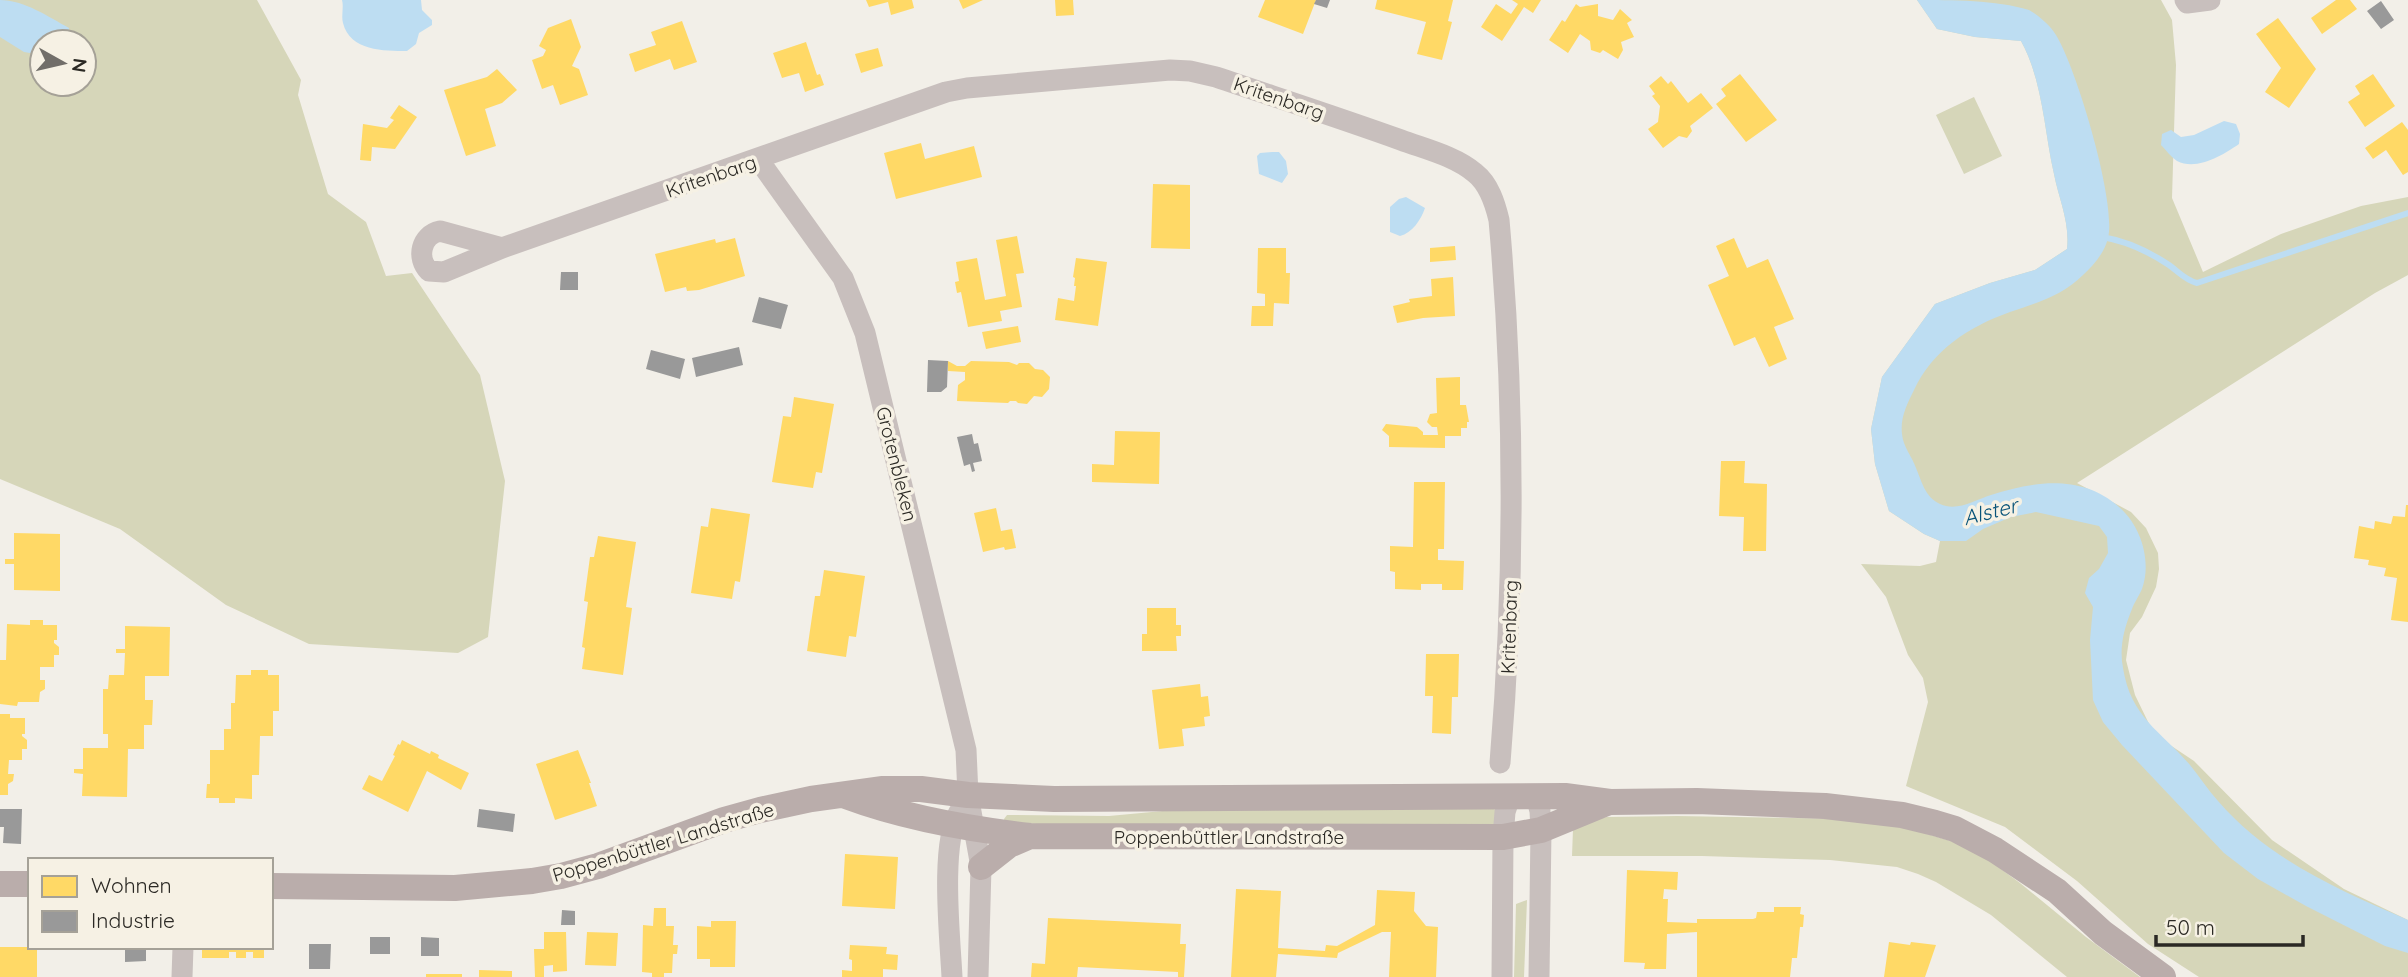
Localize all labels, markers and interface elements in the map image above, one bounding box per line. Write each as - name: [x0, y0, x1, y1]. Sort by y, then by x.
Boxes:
- north arrow: [28, 28, 98, 98]
- text: N: [67, 57, 93, 74]
- street label: Kritenbarg: [1231, 71, 1327, 125]
- street label: Kritenbarg: [663, 149, 759, 203]
- street label: Grotenbleken: [871, 404, 923, 524]
- water label: Alster: [1960, 491, 2023, 530]
- street label: Kritenbarg: [1495, 580, 1523, 674]
- street label: Poppenbüttler Landstraße: [549, 797, 777, 887]
- street label: Poppenbüttler Landstraße: [1114, 825, 1344, 849]
- legend: [28, 858, 273, 949]
- text: Wohnen: [91, 872, 172, 898]
- scale bar: [2156, 904, 2303, 948]
- text: Industrie: [91, 907, 175, 933]
- text: 50 m: [2166, 914, 2215, 940]

